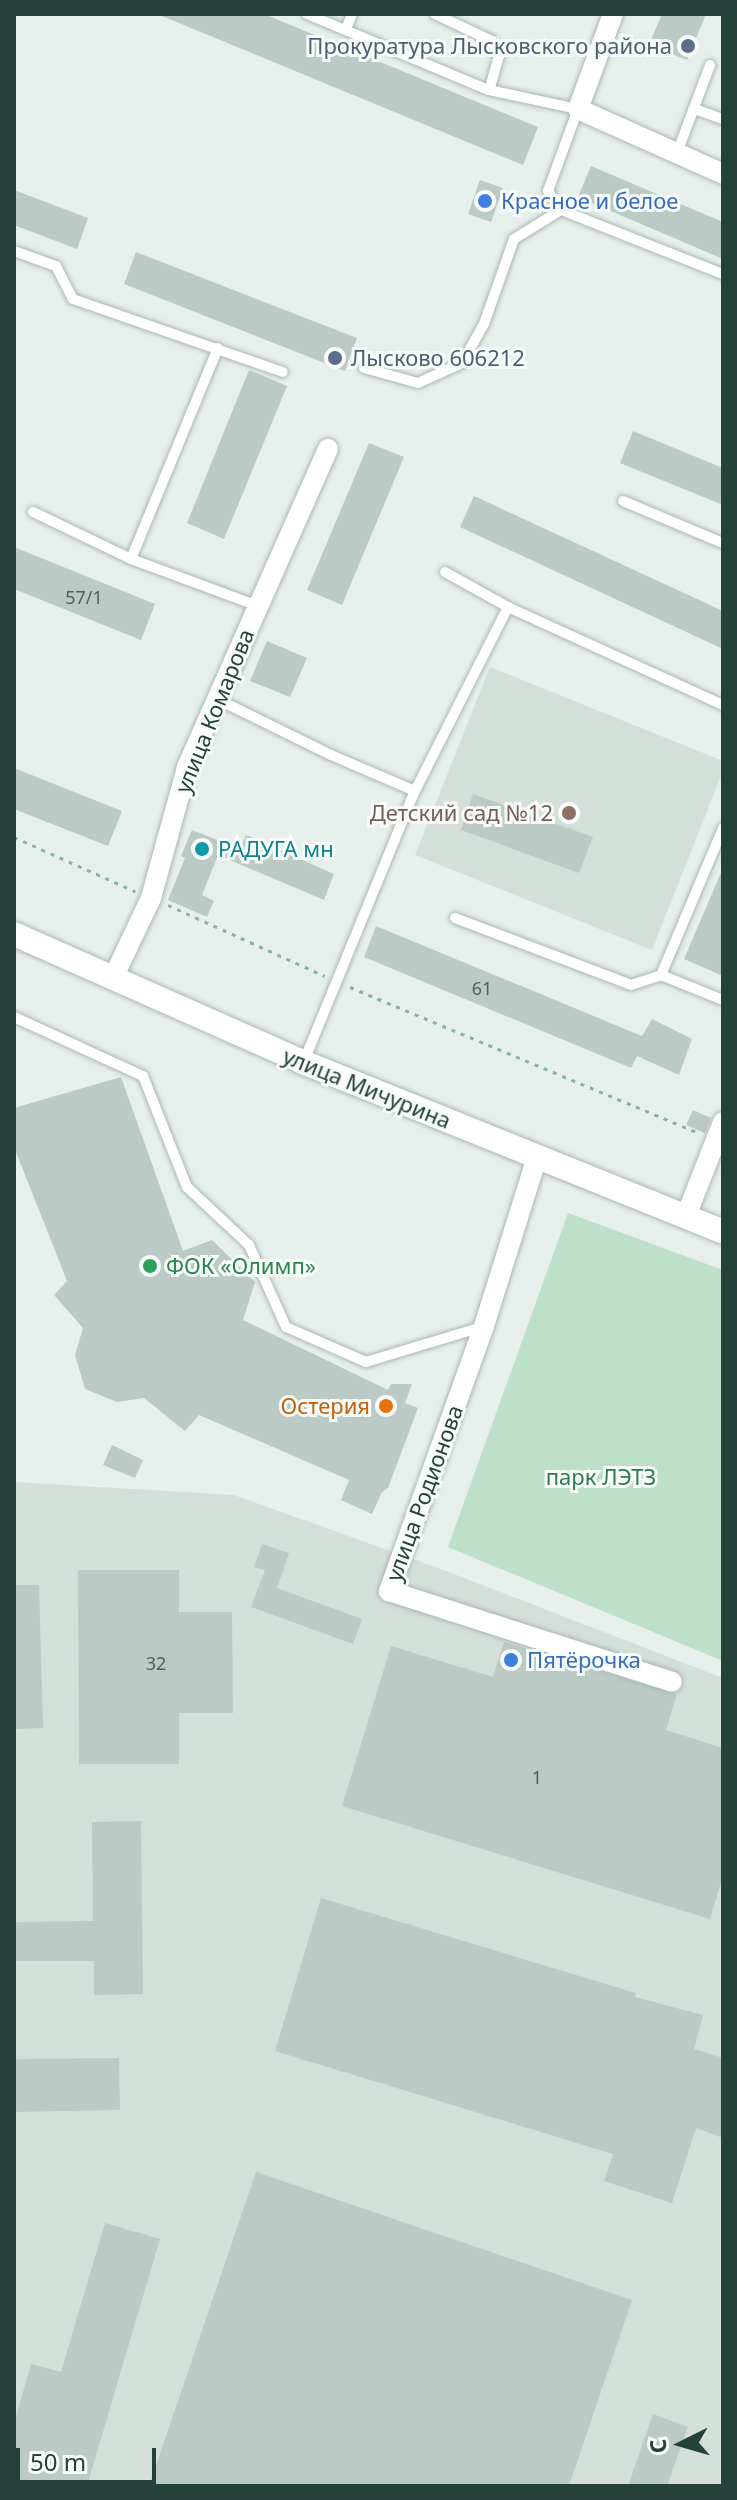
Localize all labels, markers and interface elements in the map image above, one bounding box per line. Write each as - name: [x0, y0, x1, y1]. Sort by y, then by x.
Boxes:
- place label: Прокуратура Лысковского района: [307, 33, 672, 59]
- marker: Прокуратура Лысковского района: [679, 37, 697, 55]
- place label: Красное и белое: [501, 188, 678, 214]
- marker: Красное и белое: [476, 192, 494, 210]
- place label: Лысково 606212: [351, 345, 525, 371]
- marker: Лысково 606212: [326, 349, 344, 367]
- house number: 57/1: [65, 586, 103, 608]
- street label: улица Комарова: [169, 625, 259, 797]
- place label: Детский сад №12: [370, 800, 553, 826]
- marker: Детский сад №12: [560, 804, 578, 822]
- place label: РАДУГА мн: [218, 836, 334, 862]
- marker: РАДУГА мн: [193, 840, 211, 858]
- house number: 61: [472, 977, 492, 999]
- street label: улица Мичурина: [279, 1042, 455, 1134]
- place label: ФОК «Олимп»: [166, 1253, 316, 1279]
- marker: ФОК «Олимп»: [141, 1257, 159, 1275]
- place label: Остерия: [281, 1393, 370, 1419]
- marker: Остерия: [377, 1397, 395, 1415]
- street label: улица Родионова: [380, 1401, 468, 1585]
- park label: парк ЛЭТЗ: [546, 1464, 656, 1490]
- place label: Пятёрочка: [527, 1647, 641, 1673]
- marker: Пятёрочка: [502, 1651, 520, 1669]
- house number: 32: [146, 1652, 166, 1674]
- house number: 1: [532, 1766, 542, 1788]
- north arrow: [641, 2404, 721, 2484]
- scale bar: [20, 2432, 160, 2482]
- text: С: [642, 2438, 673, 2454]
- text: 50 m: [30, 2445, 86, 2478]

